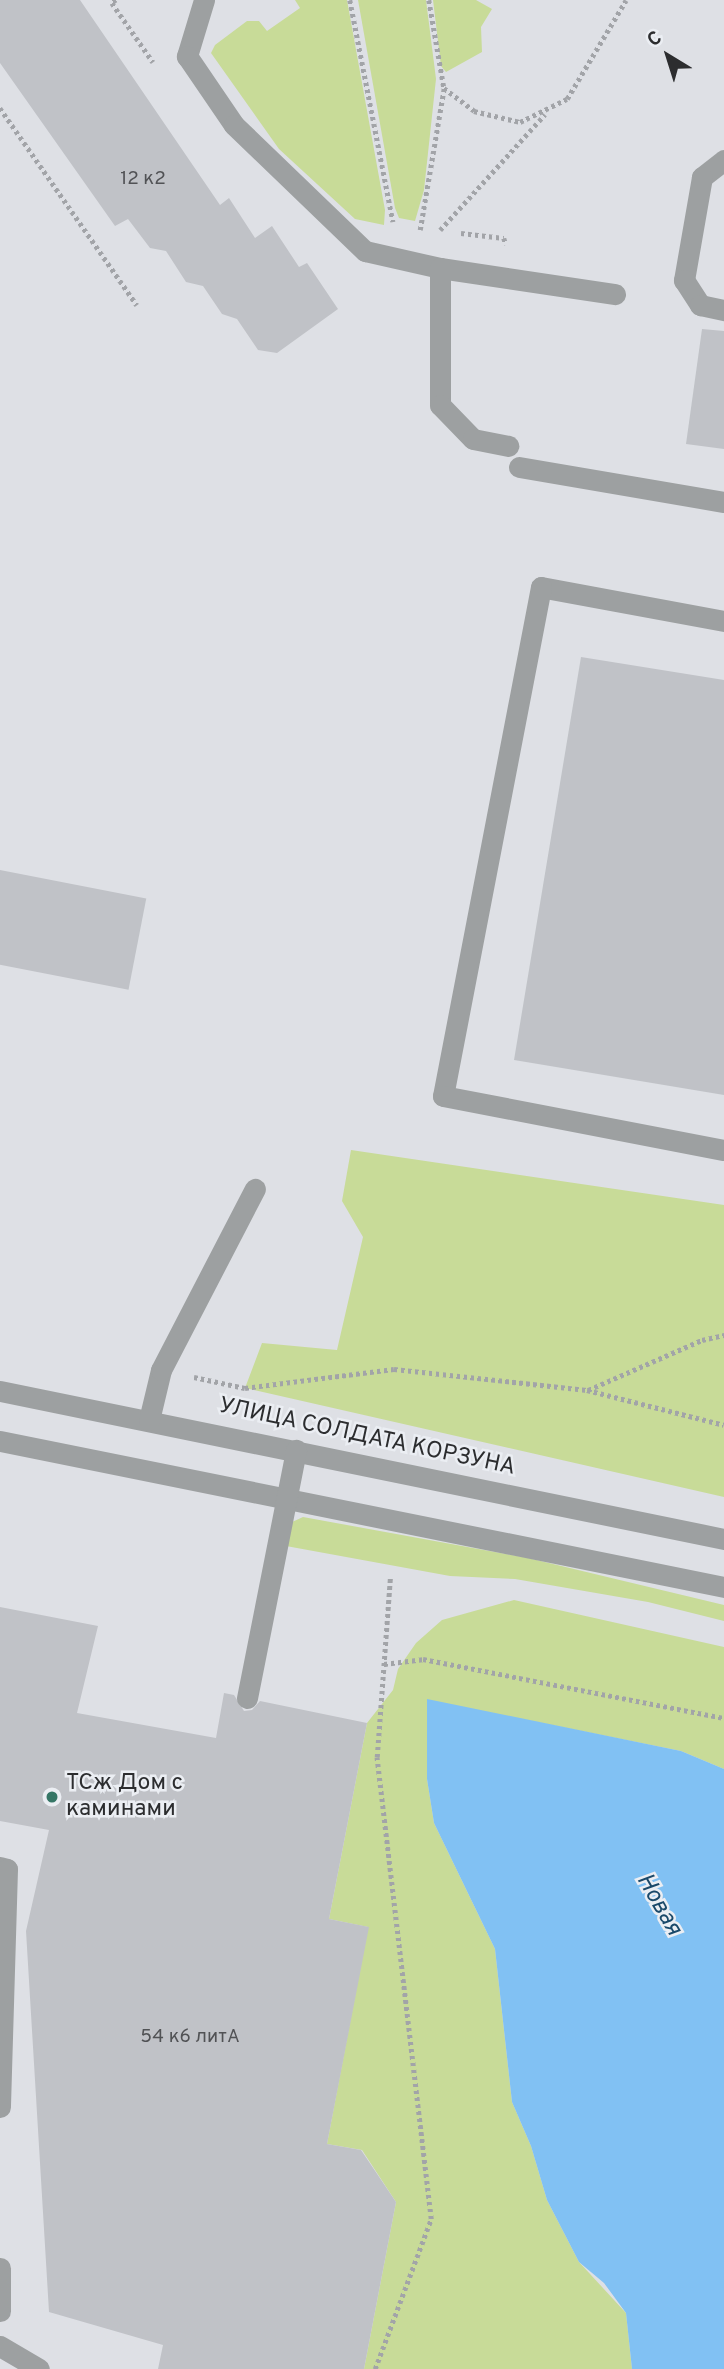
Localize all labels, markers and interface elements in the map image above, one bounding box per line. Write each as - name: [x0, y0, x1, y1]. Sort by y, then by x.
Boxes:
- north arrow: [633, 21, 703, 91]
- text: С: [643, 26, 667, 53]
- house number: 12 к2: [120, 169, 166, 191]
- street label: УЛИЦА СОЛДАТА КОРЗУНА: [215, 1393, 519, 1483]
- place label: ТСж Дом с каминами: [66, 1770, 183, 1824]
- marker: ТСж Дом с каминами: [44, 1789, 60, 1805]
- water label: Новая: [629, 1869, 687, 1941]
- house number: 54 к6 литА: [140, 2027, 240, 2049]

